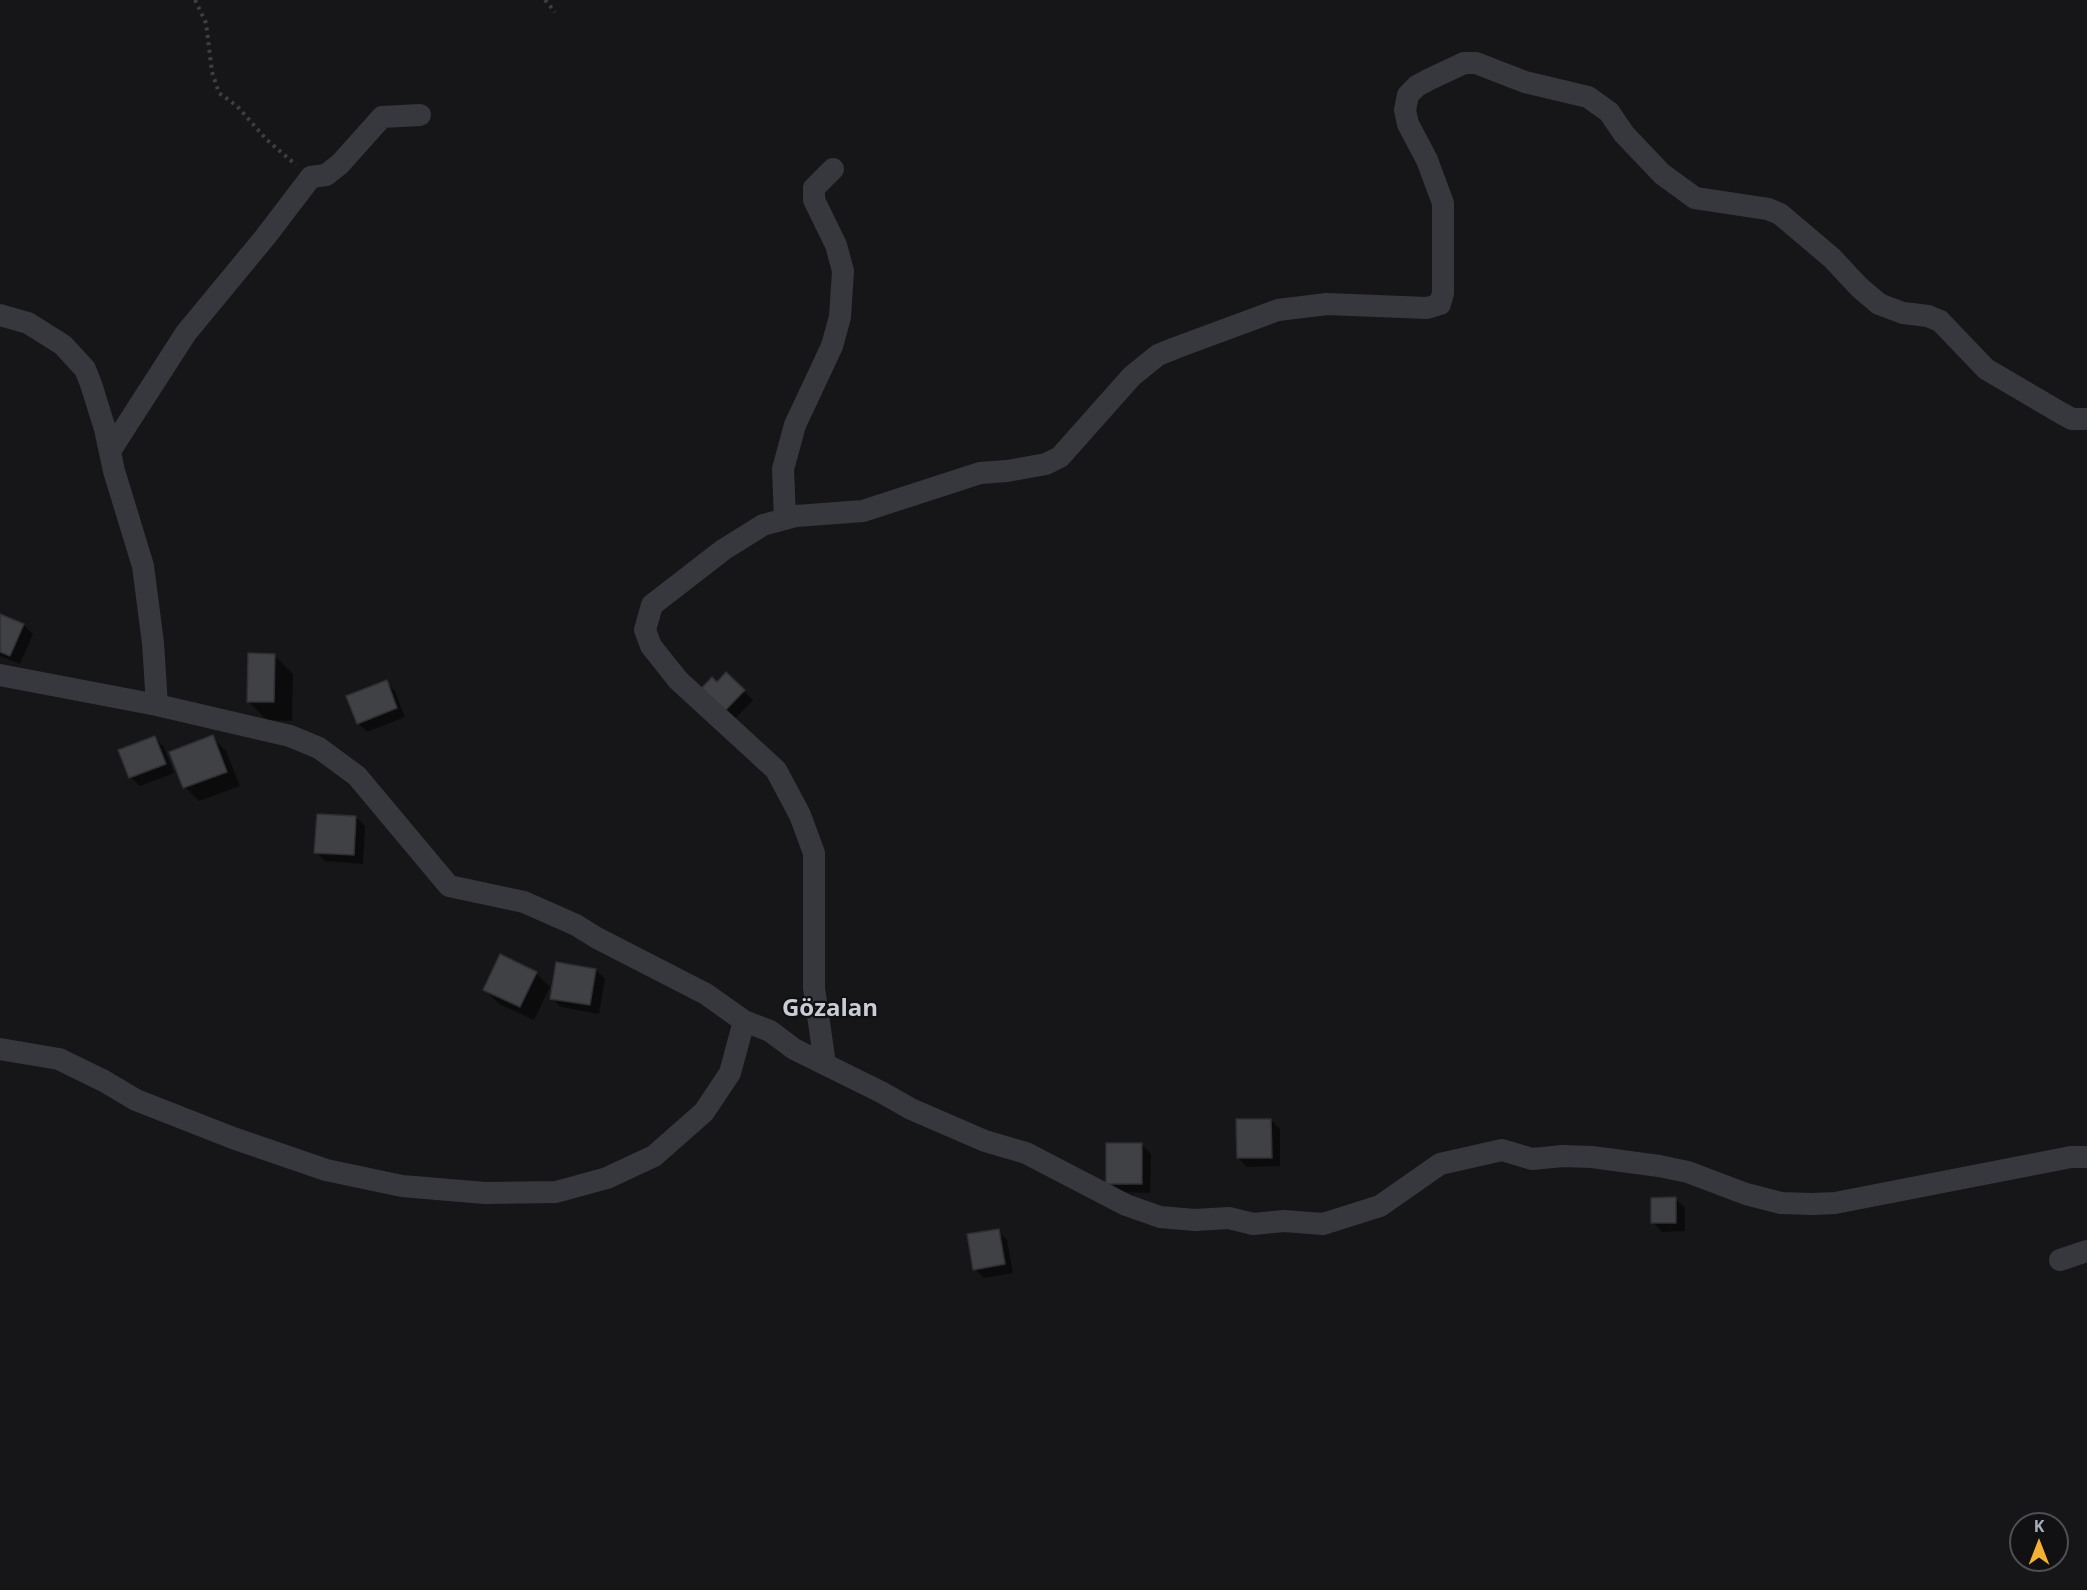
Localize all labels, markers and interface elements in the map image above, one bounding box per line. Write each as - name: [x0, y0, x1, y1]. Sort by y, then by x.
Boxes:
- district label: Gözalan: [782, 995, 878, 1023]
- north arrow: [2009, 1512, 2069, 1572]
- text: K: [2034, 1515, 2044, 1537]

